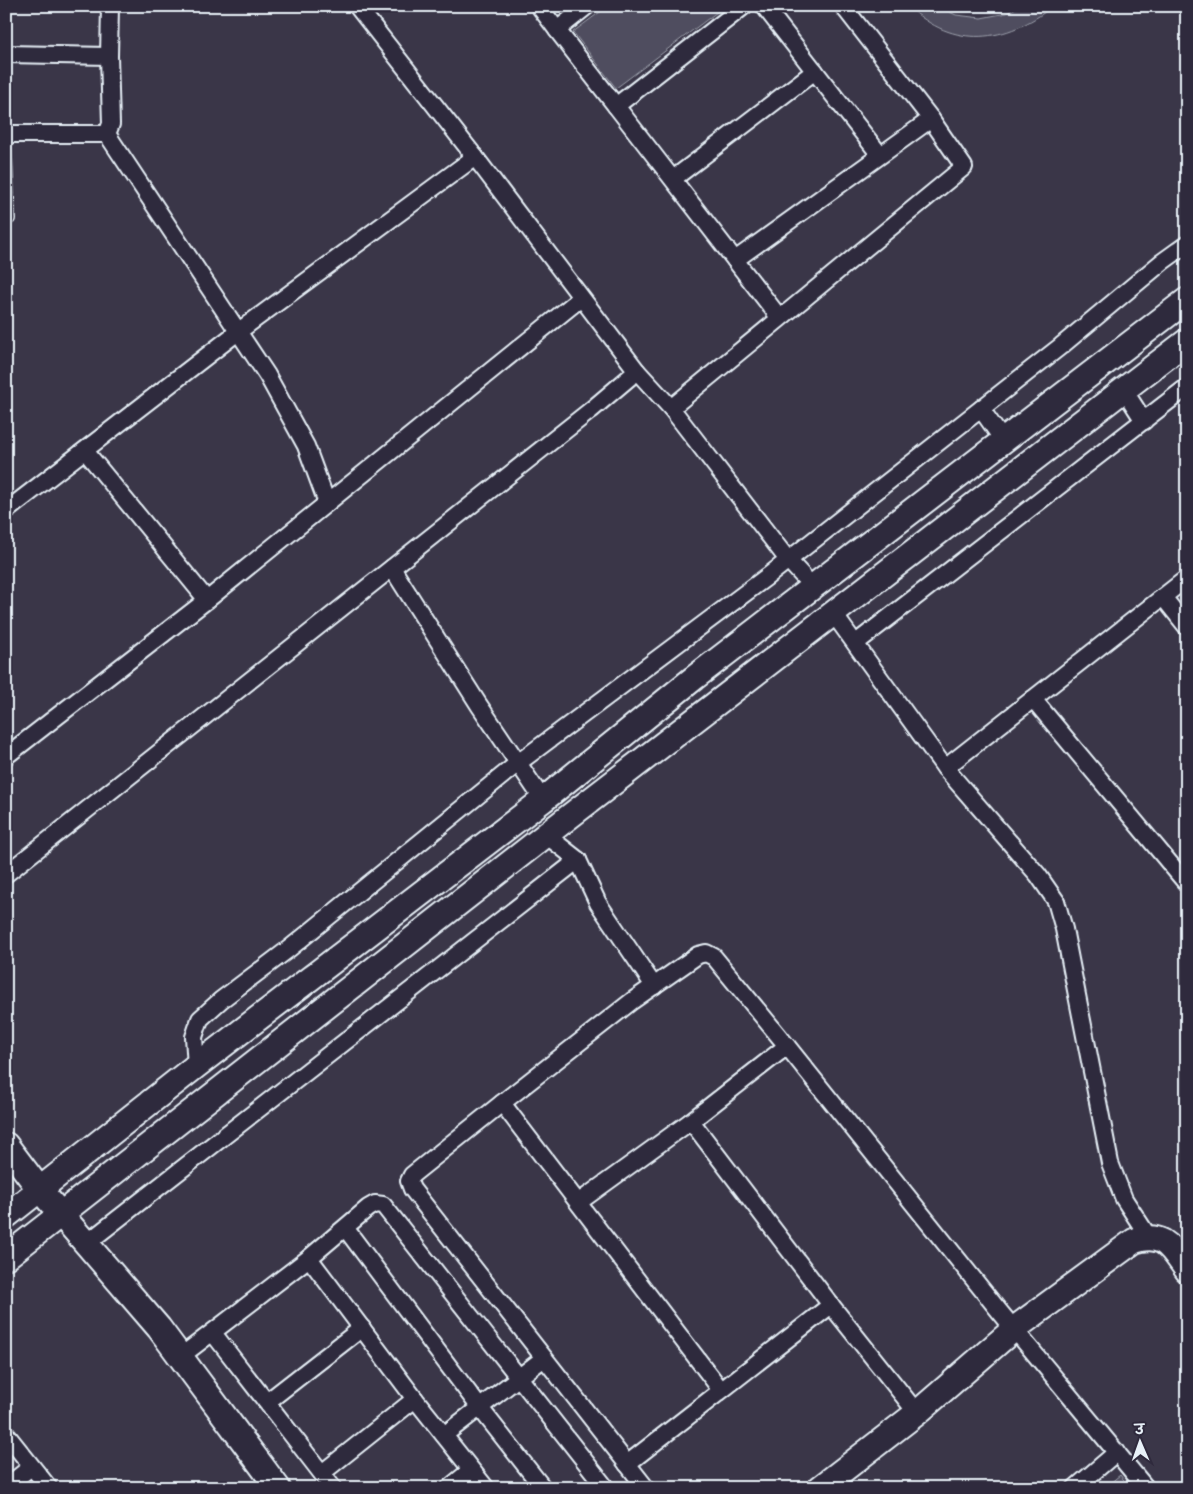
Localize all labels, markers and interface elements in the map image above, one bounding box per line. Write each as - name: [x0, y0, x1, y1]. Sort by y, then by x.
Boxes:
- north arrow: [1116, 1416, 1166, 1466]
- text: उ: [1133, 1421, 1146, 1438]

